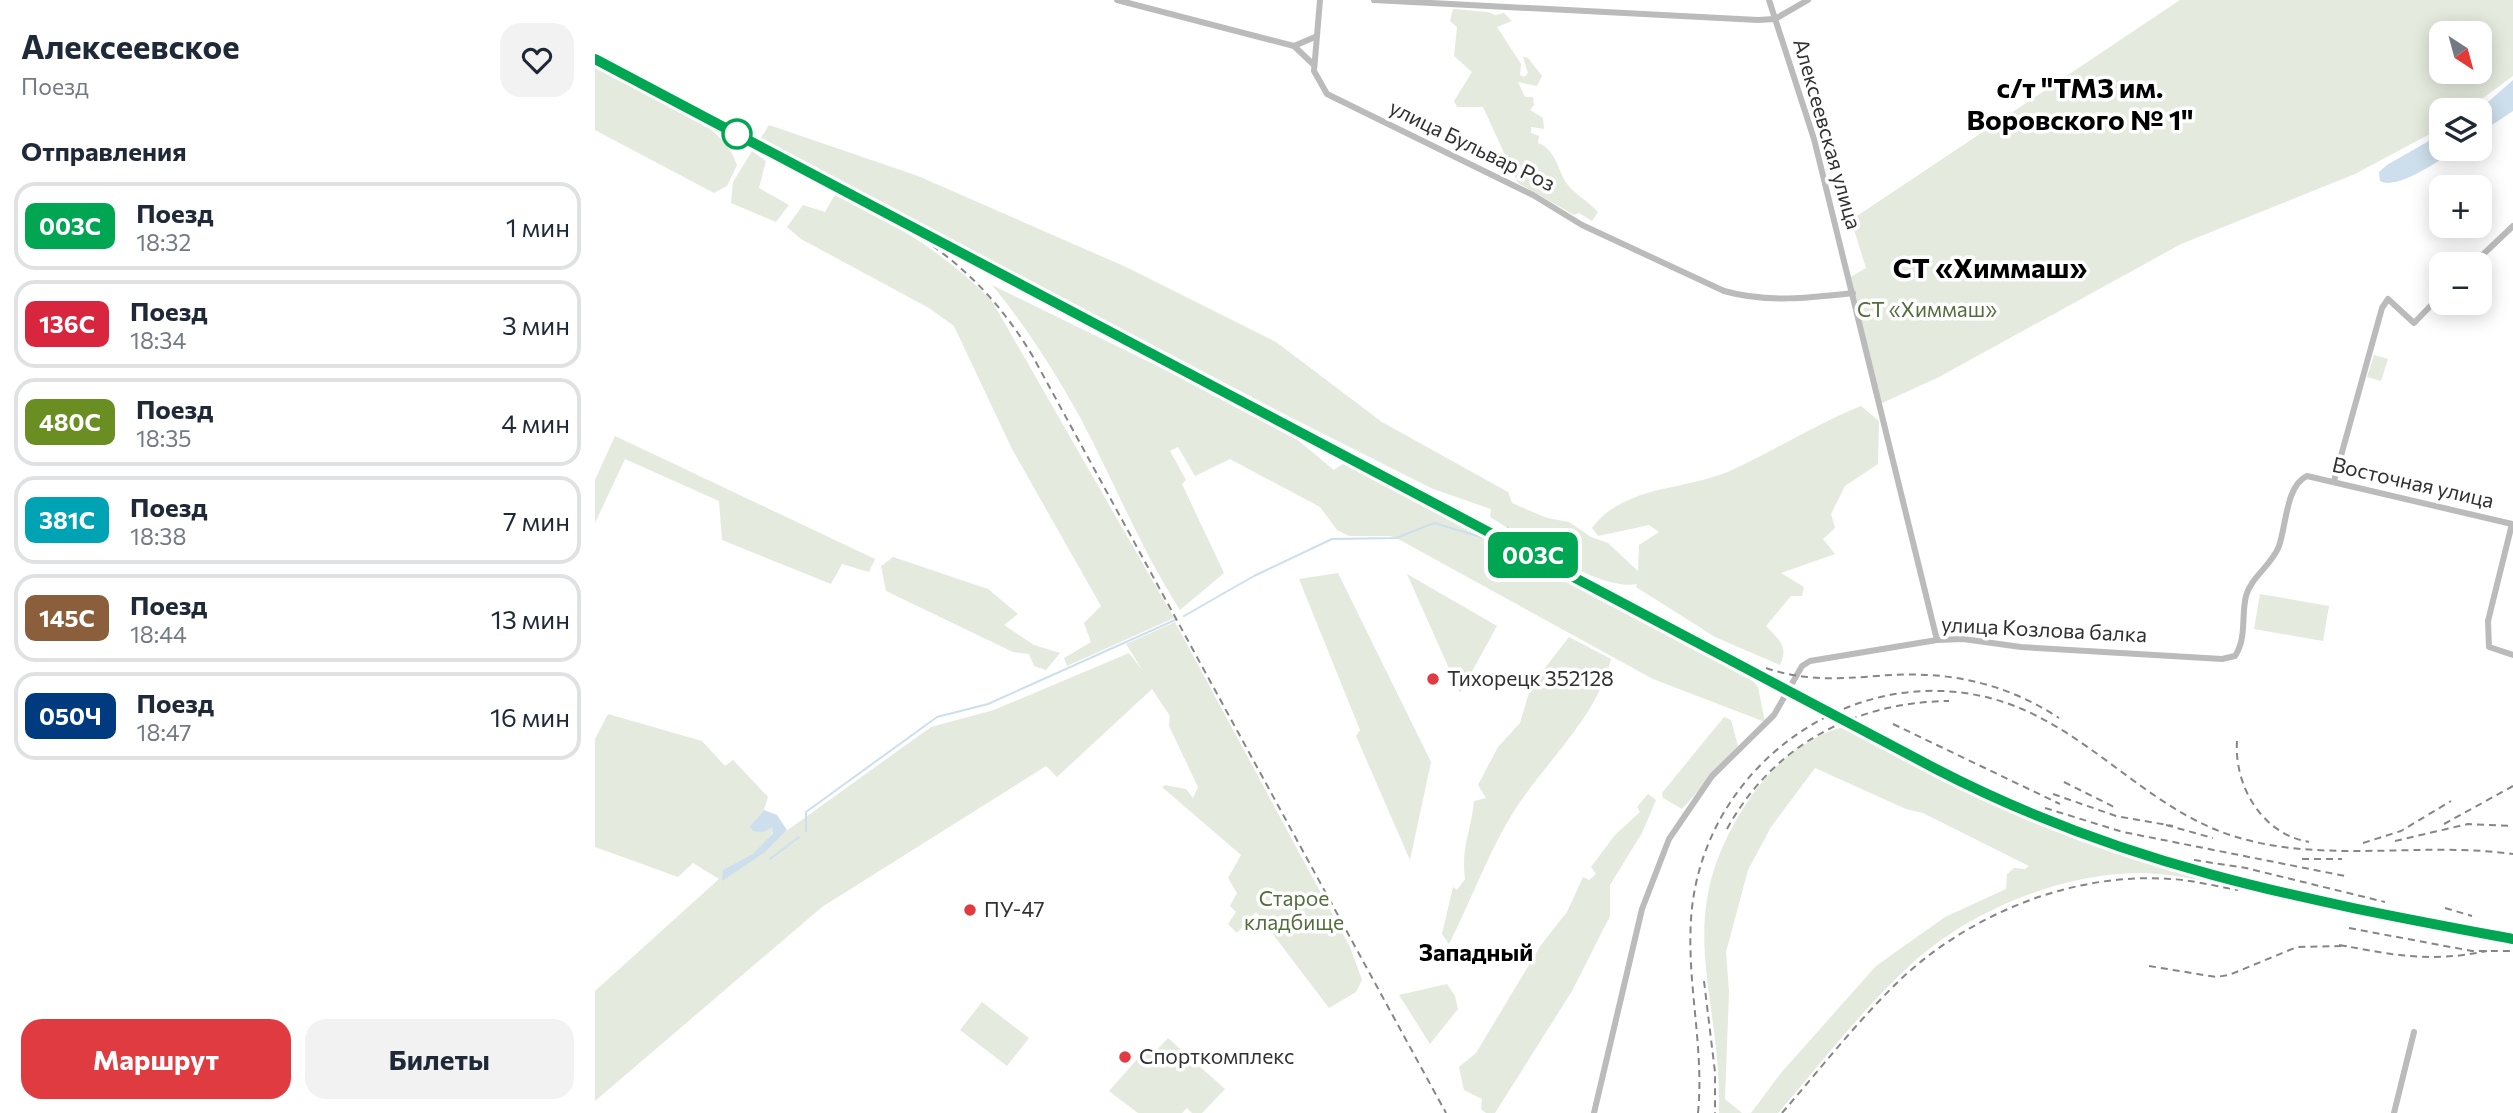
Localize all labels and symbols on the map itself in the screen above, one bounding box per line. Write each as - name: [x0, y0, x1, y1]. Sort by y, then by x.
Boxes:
- north arrow: [2429, 21, 2492, 84]
- street label: Алексеевская улица: [1789, 35, 1868, 232]
- district label: с/т "ТМЗ им. Воровского № 1": [1966, 70, 2194, 136]
- street label: улица Бульвар Роз: [1386, 94, 1560, 196]
- unlabelled marker: [722, 119, 752, 149]
- district label: СТ «Химмаш»: [1893, 250, 2087, 284]
- park label: СТ «Химмаш»: [1857, 296, 1997, 321]
- street label: Восточная улица: [2330, 451, 2497, 512]
- line badge: 003С: [1484, 532, 1582, 578]
- street label: улица Козлова балка: [1941, 611, 2148, 646]
- place label: Тихорецк 352128: [1447, 665, 1614, 690]
- marker: Тихорецк 352128: [1425, 671, 1441, 687]
- park label: Старое кладбище: [1244, 885, 1344, 934]
- place label: ПУ-47: [984, 896, 1045, 921]
- marker: ПУ-47: [962, 902, 978, 918]
- district label: Западный: [1419, 937, 1533, 966]
- place label: Спорткомплекс: [1139, 1043, 1294, 1068]
- marker: Спорткомплекс: [1117, 1049, 1133, 1065]

